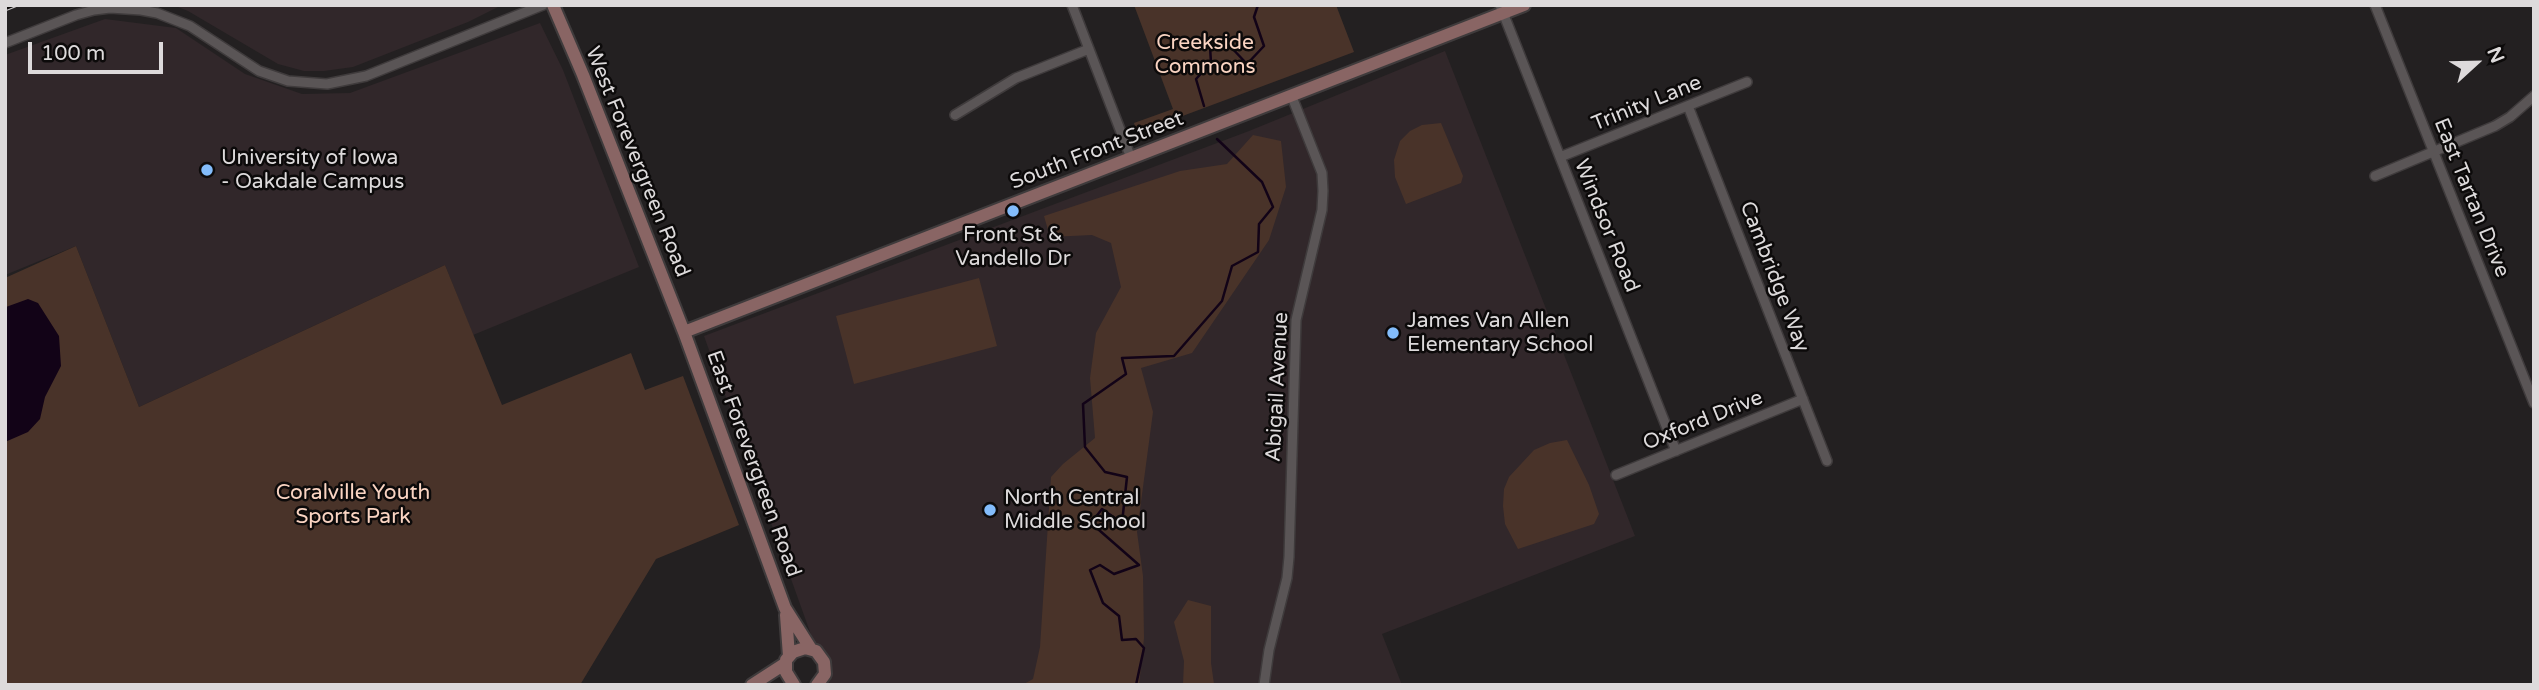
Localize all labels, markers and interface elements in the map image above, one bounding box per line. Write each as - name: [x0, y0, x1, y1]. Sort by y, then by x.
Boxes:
- scale bar: [32, 28, 166, 72]
- north arrow: [2441, 28, 2511, 98]
- park label: Creekside Commons: [1154, 30, 1256, 80]
- text: 100 m: [41, 41, 105, 66]
- street label: West Forevergreen Road: [579, 43, 695, 281]
- text: N: [2482, 44, 2509, 66]
- street label: Trinity Lane: [1588, 71, 1706, 137]
- street label: South Front Street: [1007, 106, 1187, 196]
- street label: East Tartan Drive: [2428, 115, 2514, 281]
- place label: University of Iowa - Oakdale Campus: [221, 145, 404, 195]
- street label: Windsor Road: [1568, 156, 1644, 296]
- marker: University of Iowa - Oakdale Campus: [199, 162, 215, 178]
- street label: Cambridge Way: [1734, 198, 1814, 356]
- marker: Front St & Vandello Dr: [1005, 203, 1021, 219]
- place label: Front St & Vandello Dr: [955, 222, 1071, 272]
- place label: James Van Allen Elementary School: [1407, 308, 1594, 358]
- street label: Abigail Avenue: [1261, 311, 1295, 463]
- marker: James Van Allen Elementary School: [1385, 325, 1401, 341]
- street label: East Forevergreen Road: [700, 347, 806, 581]
- street label: Oxford Drive: [1639, 386, 1767, 456]
- park label: Coralville Youth Sports Park: [276, 480, 430, 530]
- place label: North Central Middle School: [1004, 485, 1146, 535]
- marker: North Central Middle School: [982, 502, 998, 518]

